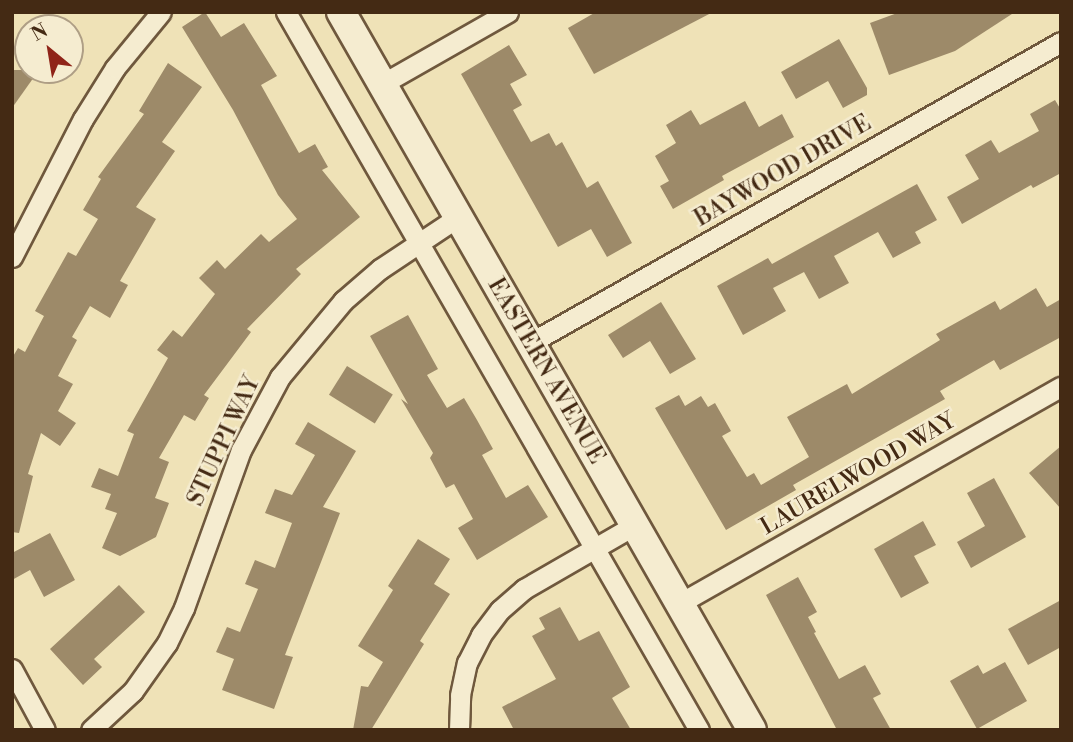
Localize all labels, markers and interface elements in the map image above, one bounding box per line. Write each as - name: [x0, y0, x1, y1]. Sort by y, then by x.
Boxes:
- north arrow: [14, 14, 84, 84]
- text: N: [27, 18, 52, 47]
- street label: BAYWOOD DRIVE: [690, 109, 876, 233]
- street label: EASTERN AVENUE: [482, 273, 610, 469]
- street label: STUPPI WAY: [182, 372, 266, 510]
- street label: LAURELWOOD WAY: [756, 407, 960, 541]

